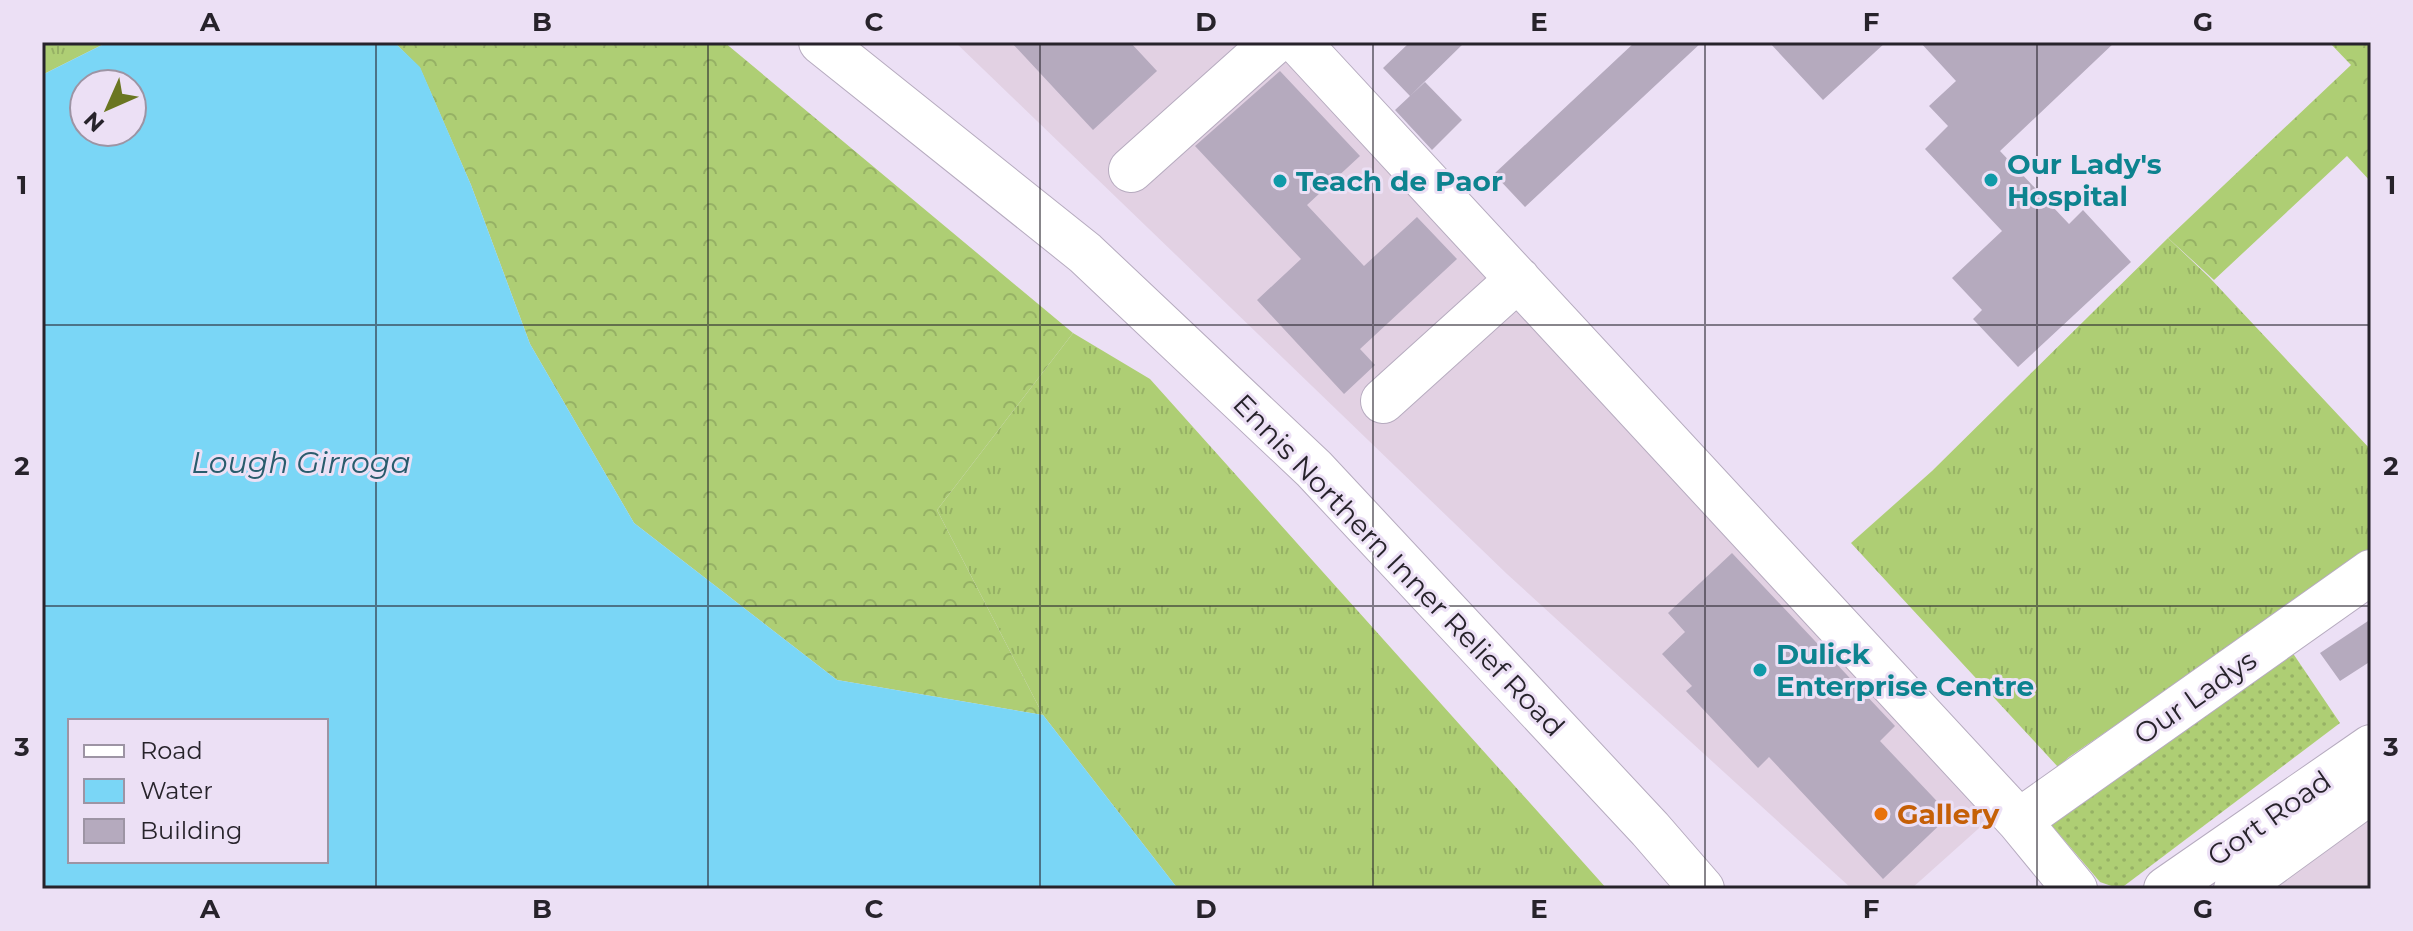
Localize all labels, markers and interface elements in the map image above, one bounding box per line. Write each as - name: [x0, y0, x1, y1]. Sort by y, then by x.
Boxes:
- text: A: [199, 6, 221, 38]
- text: B: [532, 6, 552, 38]
- text: C: [865, 6, 884, 38]
- text: D: [1195, 6, 1217, 38]
- text: E: [1530, 6, 1548, 38]
- text: F: [1863, 6, 1879, 38]
- text: G: [2193, 6, 2213, 38]
- north arrow: [68, 68, 148, 148]
- text: N: [78, 106, 110, 138]
- place label: Our Lady's Hospital: [2007, 147, 2162, 213]
- place label: Teach de Paor: [1296, 164, 1503, 198]
- text: 1: [17, 169, 27, 201]
- text: 1: [2386, 169, 2396, 201]
- marker: Our Lady's Hospital: [1982, 171, 2000, 189]
- marker: Teach de Paor: [1271, 172, 1289, 190]
- street label: Ennis Northern Inner Relief Road: [1226, 387, 1572, 743]
- water label: Lough Girroga: [191, 444, 411, 481]
- text: 2: [14, 450, 30, 482]
- text: 2: [2383, 450, 2399, 482]
- place label: Dulick Enterprise Centre: [1776, 637, 2034, 703]
- street label: Our Ladys: [2127, 643, 2263, 751]
- marker: Dulick Enterprise Centre: [1751, 661, 1769, 679]
- legend: [68, 719, 328, 863]
- text: 3: [13, 731, 30, 763]
- text: 3: [2382, 731, 2399, 763]
- text: Road: [140, 736, 203, 765]
- street label: Gort Road: [2201, 763, 2337, 873]
- text: Water: [140, 776, 213, 805]
- place label: Gallery: [1897, 797, 1999, 831]
- marker: Gallery: [1872, 805, 1890, 823]
- text: Building: [140, 816, 243, 845]
- text: A: [199, 893, 221, 925]
- text: B: [532, 893, 552, 925]
- text: C: [865, 893, 884, 925]
- text: D: [1195, 893, 1217, 925]
- text: E: [1530, 893, 1548, 925]
- text: F: [1863, 893, 1879, 925]
- text: G: [2193, 893, 2213, 925]

